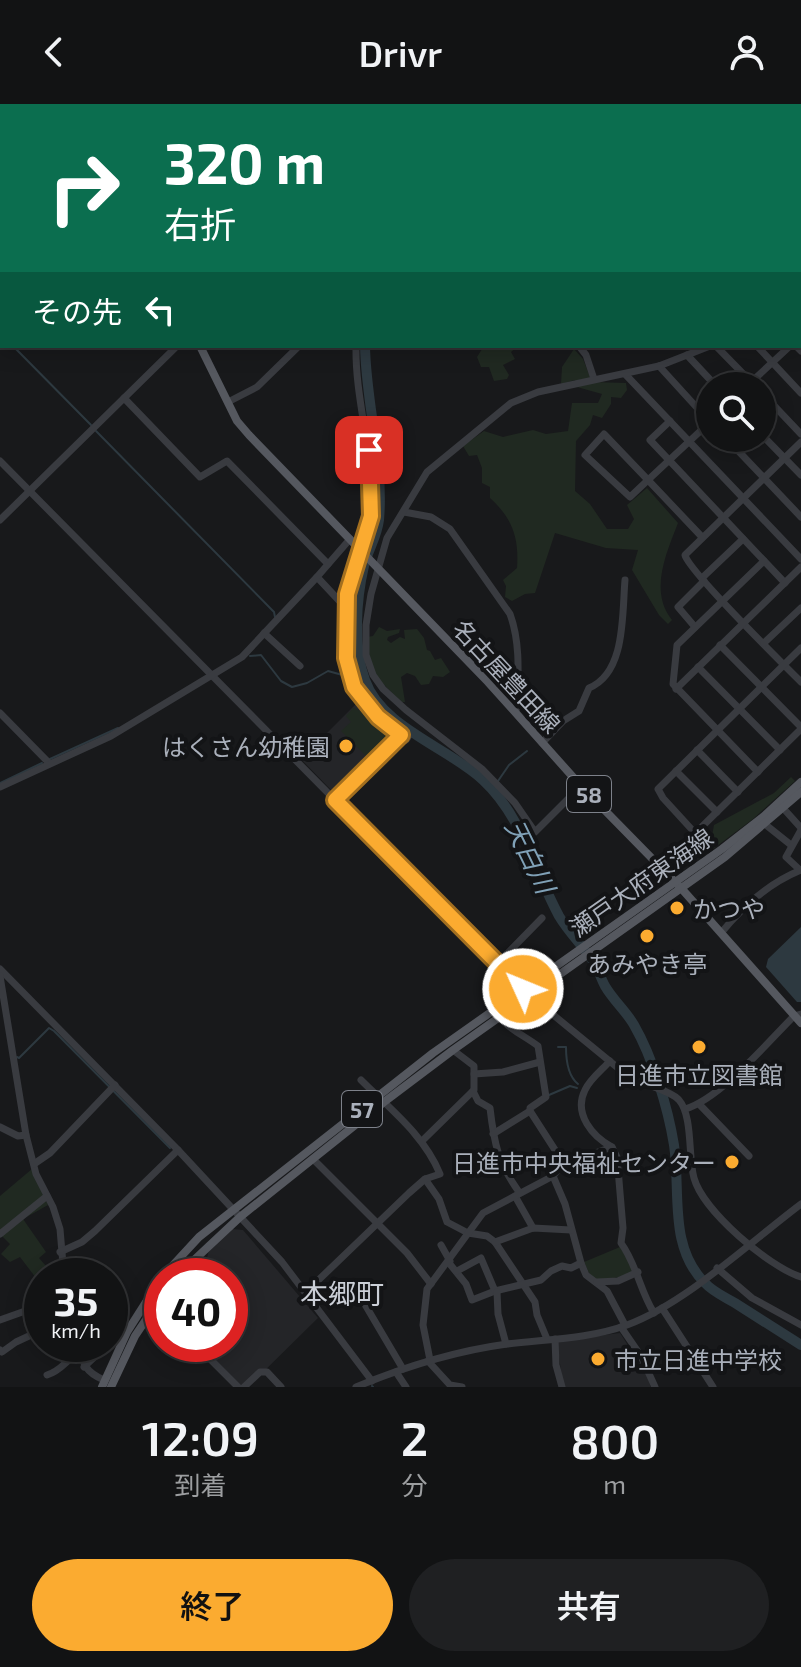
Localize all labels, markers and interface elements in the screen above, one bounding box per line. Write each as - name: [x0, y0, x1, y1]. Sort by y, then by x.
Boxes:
- icon: back: [32, 30, 76, 74]
- icon: person: [725, 30, 769, 74]
- text: Drivr: [359, 31, 442, 74]
- text: 320 m: [164, 128, 325, 195]
- icon: right: [32, 136, 136, 240]
- text: 右折: [164, 202, 236, 245]
- icon: left: [138, 288, 182, 332]
- text: その先: [32, 293, 122, 329]
- map controls: [696, 372, 776, 452]
- button: search: [696, 372, 776, 452]
- pin: [335, 416, 403, 484]
- icon: arrive: [347, 428, 391, 472]
- street label: 名古屋豊田線: [447, 613, 567, 739]
- place label: はくさん幼稚園: [162, 732, 330, 761]
- marker: はくさん幼稚園: [337, 737, 355, 755]
- road number: 58: [567, 776, 611, 812]
- water label: 天白川: [500, 814, 563, 901]
- street label: 瀬戸大府東海線: [564, 822, 718, 942]
- place label: かつや: [693, 894, 765, 923]
- marker: かつや: [668, 899, 686, 917]
- marker: あみやき亭: [638, 927, 656, 945]
- position arrow: [481, 947, 565, 1031]
- place label: あみやき亭: [587, 949, 707, 978]
- marker: 日進市立図書館: [690, 1038, 708, 1056]
- place label: 日進市立図書館: [615, 1060, 783, 1089]
- road number: 57: [342, 1091, 382, 1127]
- place label: 日進市中央福祉センター: [452, 1148, 716, 1177]
- marker: 日進市中央福祉センター: [723, 1153, 741, 1171]
- speed limit sign: 40: [144, 1258, 248, 1362]
- text: 35: [54, 1276, 98, 1324]
- district label: 本郷町: [300, 1276, 384, 1310]
- text: km/h: [51, 1318, 101, 1342]
- place label: 市立日進中学校: [614, 1345, 782, 1374]
- marker: 市立日進中学校: [589, 1350, 607, 1368]
- text: 12:09: [142, 1408, 259, 1466]
- text: 2: [401, 1408, 428, 1466]
- text: 800: [570, 1411, 659, 1469]
- text: m: [603, 1468, 626, 1499]
- text: 到着: [174, 1469, 226, 1500]
- text: 分: [402, 1469, 428, 1500]
- button: 終了: [32, 1559, 393, 1651]
- button: 共有: [409, 1559, 769, 1651]

